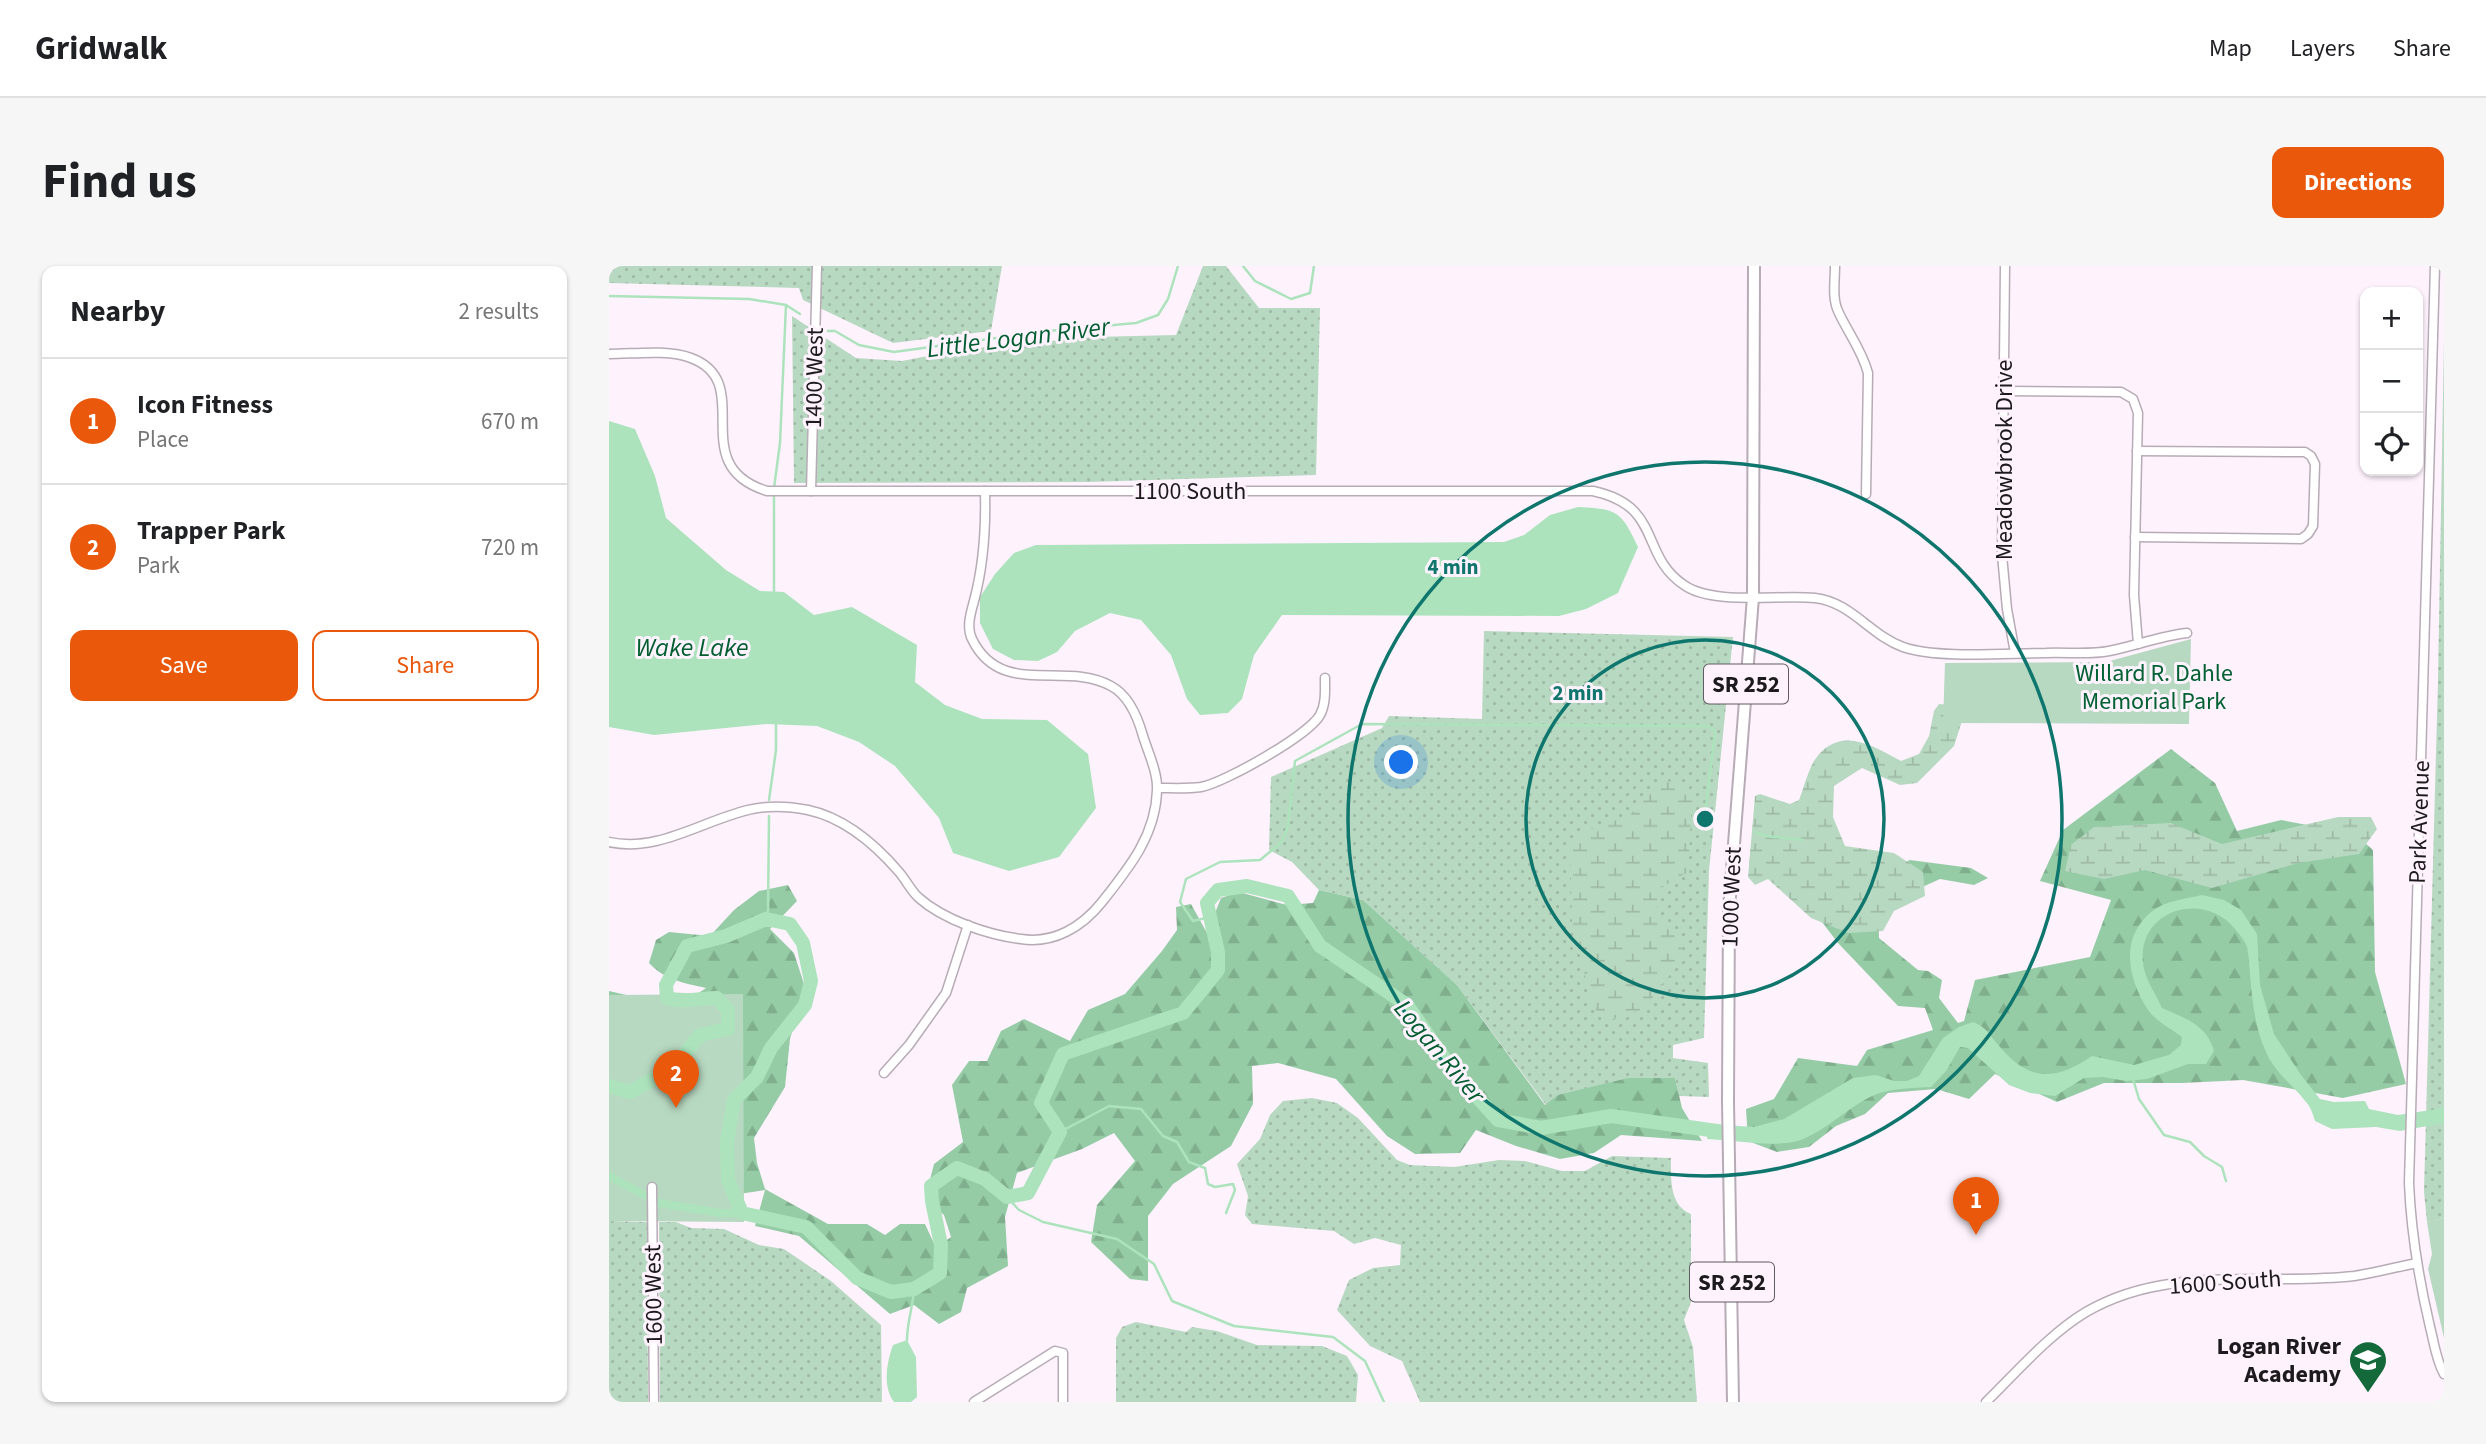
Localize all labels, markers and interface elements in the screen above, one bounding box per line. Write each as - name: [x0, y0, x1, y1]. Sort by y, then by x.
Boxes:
- text: Gridwalk: [35, 25, 167, 72]
- text: Map: [2209, 31, 2252, 66]
- text: Layers: [2290, 31, 2355, 66]
- text: Share: [2393, 31, 2451, 66]
- text: Find us: [42, 147, 197, 217]
- button: Directions: [2272, 147, 2444, 218]
- map controls: [2360, 287, 2423, 476]
- button: +: [2360, 287, 2423, 350]
- text: Nearby: [70, 290, 165, 333]
- text: 2 results: [459, 295, 539, 328]
- water label: Little Logan River: [924, 308, 1113, 367]
- street label: 1400 West: [796, 327, 833, 429]
- button: −: [2360, 350, 2423, 413]
- street label: Meadowbrook Drive: [1987, 360, 2022, 560]
- text: Icon Fitness: [137, 386, 273, 423]
- text: 1: [87, 405, 99, 438]
- text: 670 m: [481, 405, 539, 438]
- button: locate: [2360, 413, 2423, 476]
- text: Place: [137, 423, 189, 456]
- street label: 1100 South: [1134, 474, 1246, 509]
- text: Trapper Park: [137, 512, 285, 549]
- text: 2: [87, 531, 99, 564]
- text: 720 m: [481, 531, 539, 564]
- text: Park: [137, 549, 180, 582]
- text: 4 min: [1427, 552, 1479, 582]
- water label: Wake Lake: [635, 629, 749, 666]
- button: Save: [70, 630, 298, 701]
- button: Share: [312, 630, 539, 701]
- park label: Willard R. Dahle Memorial Park: [2075, 656, 2233, 719]
- road number: SR 252: [1704, 664, 1788, 704]
- text: 2 min: [1552, 678, 1604, 708]
- your location: [1384, 745, 1418, 779]
- street label: Park Avenue: [2400, 760, 2439, 884]
- centre of rings: [1693, 807, 1717, 831]
- street label: 1000 West: [1712, 846, 1751, 948]
- water label: Logan River: [1385, 992, 1495, 1112]
- pin: 2: [653, 1050, 699, 1108]
- pin: 1: [1953, 1177, 1999, 1235]
- street label: 1600 West: [635, 1244, 672, 1346]
- street label: 1600 South: [2168, 1261, 2282, 1304]
- road number: SR 252: [1690, 1262, 1774, 1302]
- place label: Logan River Academy: [2216, 1329, 2341, 1392]
- school or university icon: Logan River Academy: [2347, 1339, 2389, 1394]

